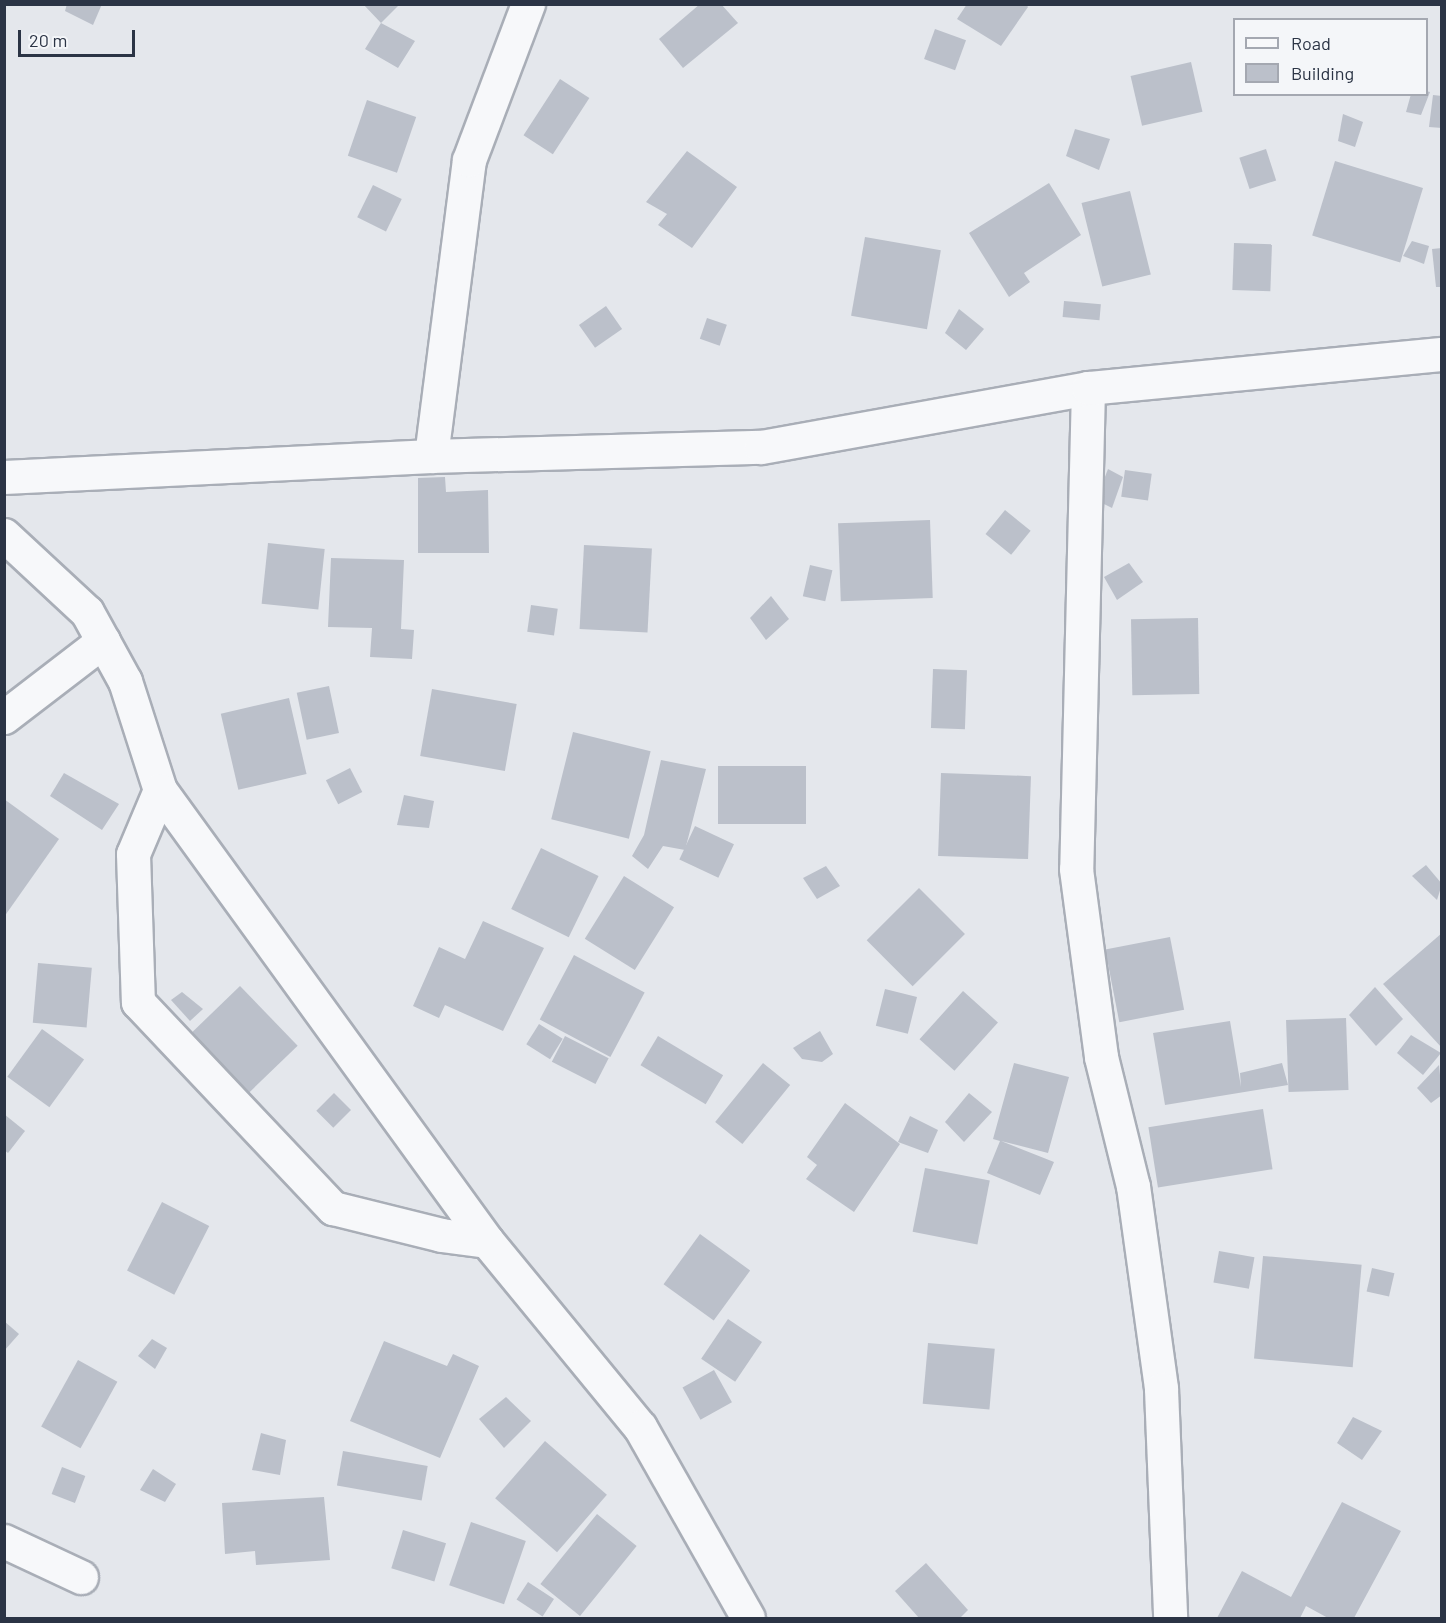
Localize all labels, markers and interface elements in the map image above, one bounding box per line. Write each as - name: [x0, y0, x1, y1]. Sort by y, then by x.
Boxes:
- scale bar: [21, 18, 138, 56]
- legend: [1233, 18, 1428, 96]
- text: 20 m: [29, 29, 67, 51]
- text: Road: [1291, 32, 1331, 54]
- text: Building: [1291, 62, 1354, 84]

